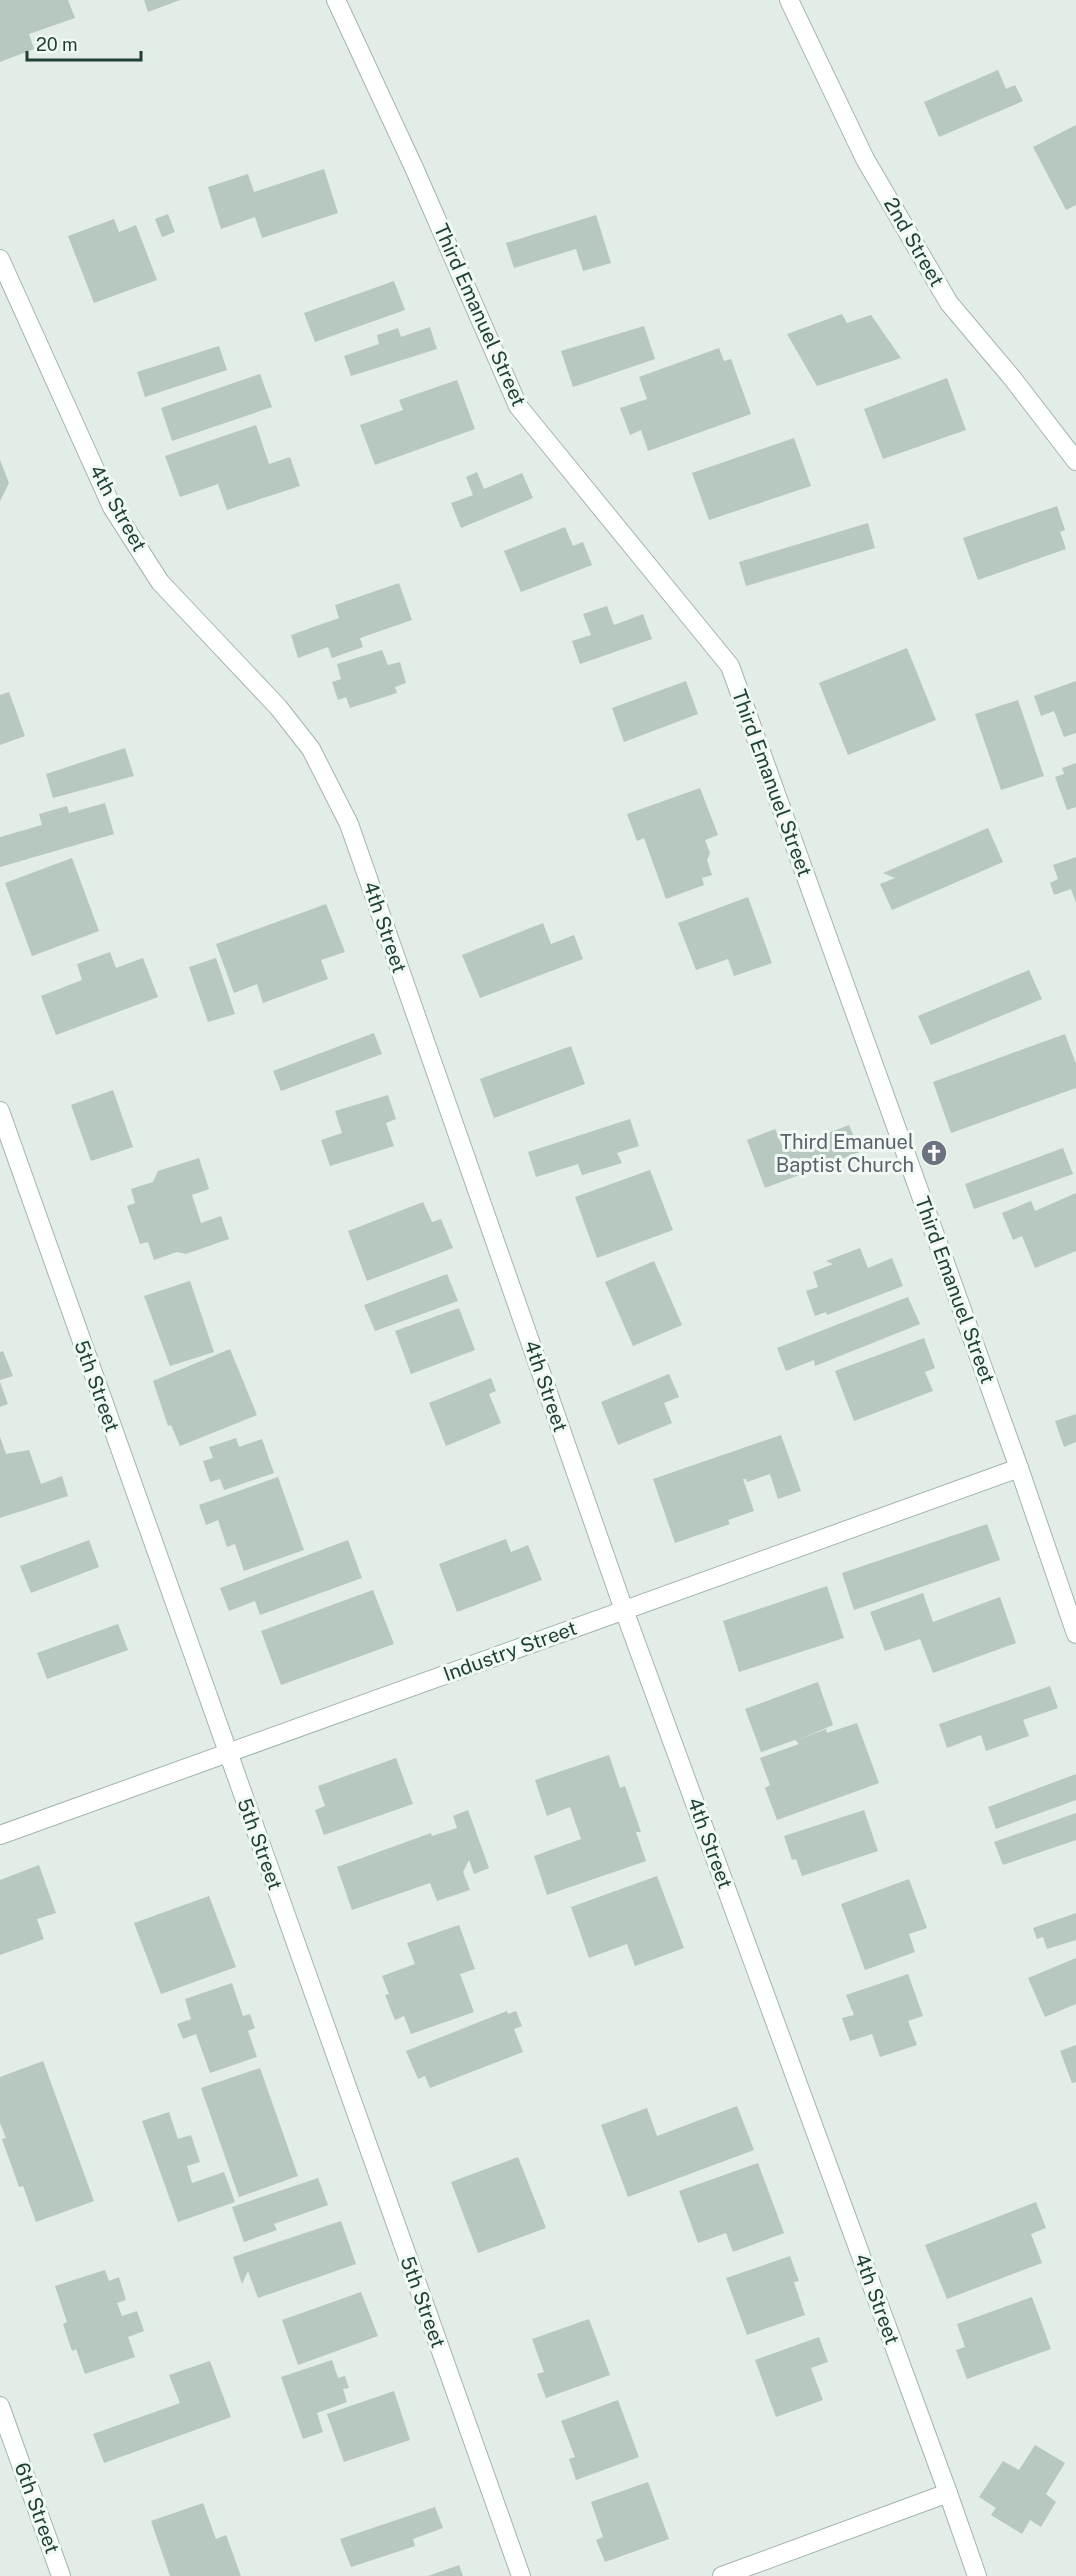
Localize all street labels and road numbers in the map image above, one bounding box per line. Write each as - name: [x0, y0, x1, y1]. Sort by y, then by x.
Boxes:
- street label: 2nd Street: [879, 193, 949, 291]
- street label: Third Emanuel Street: [429, 220, 531, 410]
- street label: 4th Street: [84, 461, 152, 555]
- street label: Third Emanuel Street: [727, 686, 817, 880]
- street label: 4th Street: [358, 878, 412, 976]
- street label: Third Emanuel Street: [910, 1193, 1000, 1387]
- street label: 5th Street: [69, 1337, 125, 1435]
- street label: 4th Street: [519, 1337, 573, 1435]
- street label: Industry Street: [440, 1616, 580, 1686]
- street label: 4th Street: [682, 1794, 738, 1892]
- street label: 5th Street: [232, 1795, 288, 1893]
- street label: 4th Street: [849, 2250, 905, 2348]
- street label: 5th Street: [395, 2253, 451, 2351]
- street label: 6th Street: [9, 2459, 65, 2557]

